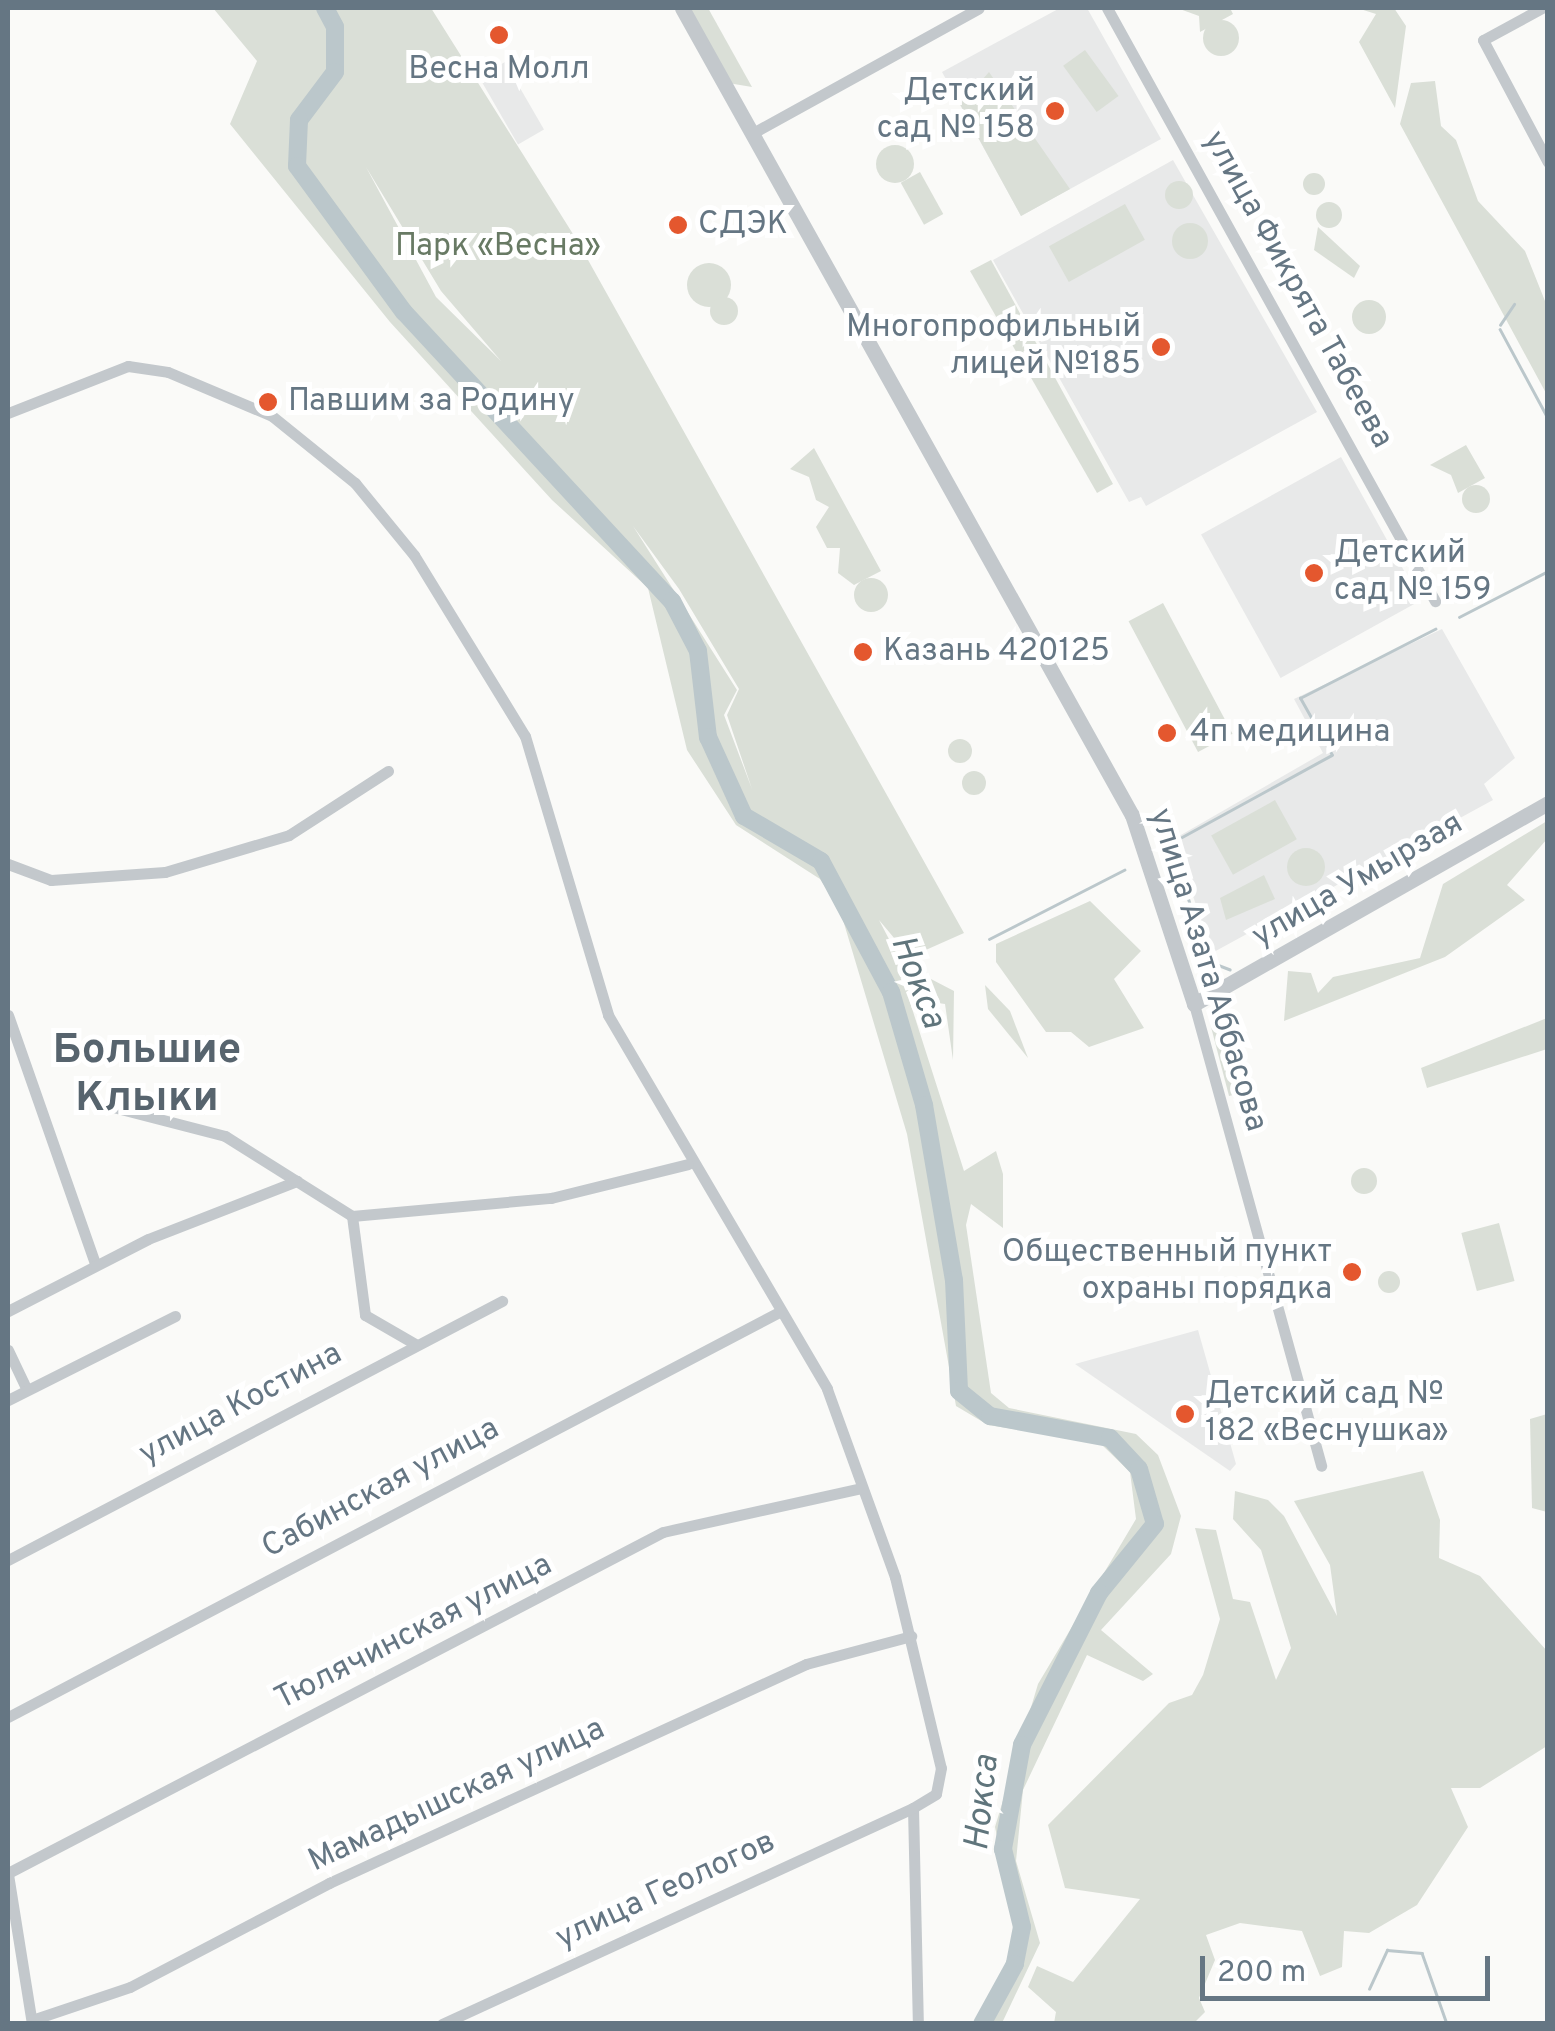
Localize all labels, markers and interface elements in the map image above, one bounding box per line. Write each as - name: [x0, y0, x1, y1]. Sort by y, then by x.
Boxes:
- marker: Весна Молл: [488, 24, 510, 46]
- place label: Весна Молл: [408, 51, 590, 89]
- place label: Детский сад № 158: [877, 74, 1035, 149]
- marker: Детский сад № 158: [1044, 100, 1066, 122]
- street label: улица Фикрята Табеева: [1193, 124, 1401, 456]
- place label: СДЭК: [698, 206, 788, 244]
- marker: СДЭК: [667, 214, 689, 236]
- park label: Парк «Весна»: [395, 228, 601, 266]
- place label: Многопрофильный лицей №185: [846, 310, 1141, 385]
- marker: Многопрофильный лицей №185: [1150, 336, 1172, 358]
- place label: Павшим за Родину: [288, 383, 575, 421]
- marker: Павшим за Родину: [257, 391, 279, 413]
- place label: Детский сад № 159: [1334, 536, 1492, 611]
- marker: Детский сад № 159: [1303, 562, 1325, 584]
- place label: Казань 420125: [883, 633, 1110, 671]
- marker: Казань 420125: [852, 641, 874, 663]
- place label: 4п медицина: [1190, 714, 1390, 752]
- marker: 4п медицина: [1154, 720, 1180, 746]
- street label: улица Азата Аббасова: [1139, 803, 1275, 1137]
- street label: улица Умырзая: [1246, 805, 1470, 957]
- water label: Нокса: [880, 930, 954, 1034]
- district label: Большие Клыки: [53, 1027, 241, 1126]
- place label: Общественный пункт охраны порядка: [1002, 1235, 1332, 1310]
- marker: Общественный пункт охраны порядка: [1341, 1261, 1363, 1283]
- street label: улица Костина: [133, 1335, 349, 1475]
- place label: Детский сад № 182 «Веснушка»: [1205, 1377, 1448, 1452]
- marker: Детский сад № 182 «Веснушка»: [1174, 1403, 1196, 1425]
- street label: Сабинская улица: [256, 1410, 506, 1568]
- street label: Тюлячинская улица: [269, 1547, 559, 1719]
- street label: Мамадышская улица: [303, 1711, 611, 1881]
- water label: Нокса: [957, 1753, 1009, 1853]
- street label: улица Геологов: [550, 1823, 782, 1959]
- scale bar: [1205, 1936, 1495, 1998]
- text: 200 m: [1217, 1955, 1306, 1992]

